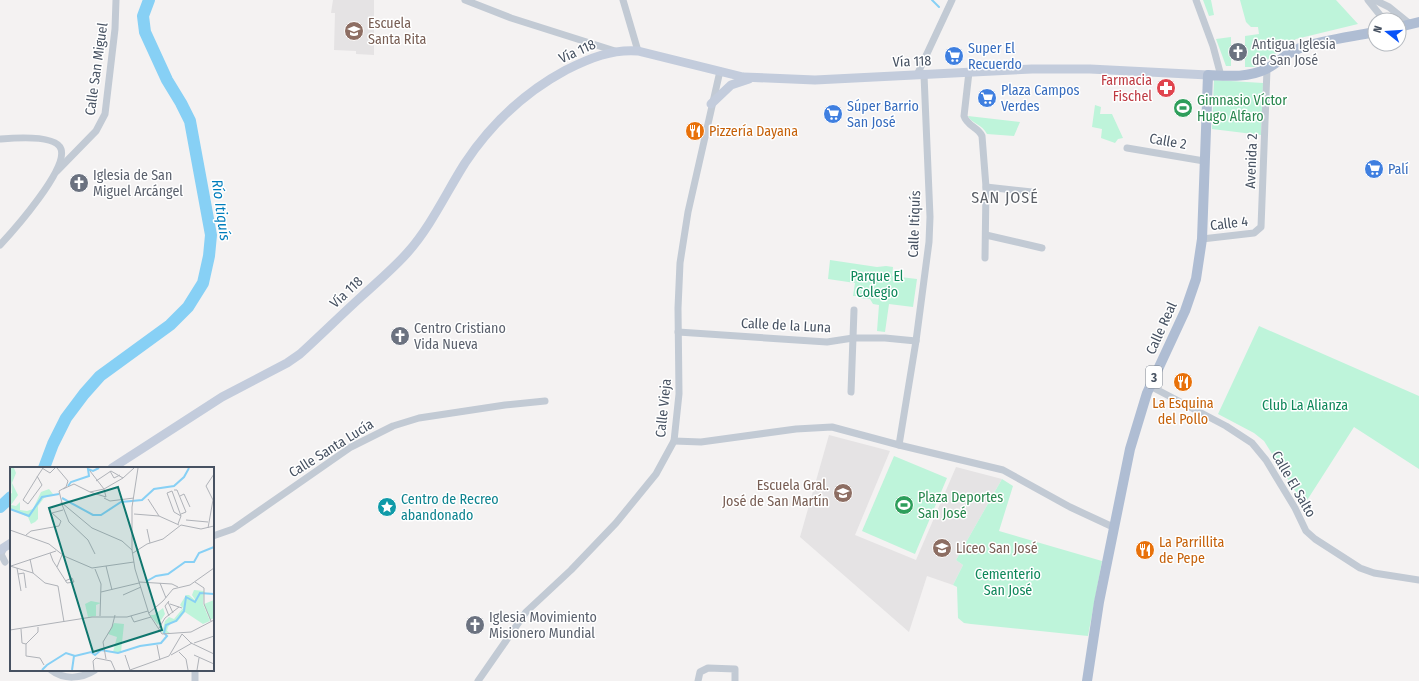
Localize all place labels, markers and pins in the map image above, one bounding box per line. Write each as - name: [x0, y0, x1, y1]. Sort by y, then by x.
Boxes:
- place label: Escuela Santa Rita: [368, 15, 426, 48]
- school or university icon: Escuela Santa Rita: [343, 20, 365, 42]
- place label: Antigua Iglesia de San José: [1252, 36, 1336, 69]
- place label: Super El Recuerdo: [968, 40, 1022, 73]
- church icon: Antigua Iglesia de San José: [1227, 41, 1249, 63]
- supermarket icon: Super El Recuerdo: [943, 45, 965, 67]
- place label: Farmacia Fischel: [1101, 72, 1152, 105]
- pharmacy icon: Farmacia Fischel: [1155, 77, 1177, 99]
- place label: Plaza Campos Verdes: [1001, 82, 1080, 115]
- supermarket icon: Plaza Campos Verdes: [976, 87, 998, 109]
- place label: Gimnasio Víctor Hugo Alfaro: [1197, 92, 1287, 125]
- sports icon: Gimnasio Víctor Hugo Alfaro: [1172, 97, 1194, 119]
- place label: Súper Barrio San José: [847, 98, 919, 131]
- supermarket icon: Súper Barrio San José: [822, 103, 844, 125]
- restaurant icon: Pizzería Dayana: [684, 120, 706, 142]
- place label: Pizzería Dayana: [709, 123, 798, 140]
- supermarket icon: Palí: [1363, 158, 1385, 180]
- place label: Palí: [1388, 161, 1409, 178]
- place label: Iglesia de San Miguel Arcángel: [93, 167, 183, 200]
- church icon: Iglesia de San Miguel Arcángel: [68, 172, 90, 194]
- place label: Centro Cristiano Vida Nueva: [414, 320, 506, 353]
- church icon: Centro Cristiano Vida Nueva: [389, 325, 411, 347]
- restaurant icon: La Esquina del Pollo: [1172, 371, 1194, 393]
- place label: La Esquina del Pollo: [1152, 395, 1214, 428]
- place label: Escuela Gral. José de San Martín: [722, 477, 829, 510]
- school or university icon: Escuela Gral. José de San Martín: [832, 482, 854, 504]
- place label: Plaza Deportes San José: [918, 489, 1003, 522]
- place label: Centro de Recreo abandonado: [401, 491, 499, 524]
- sports icon: Plaza Deportes San José: [893, 494, 915, 516]
- place icon: Centro de Recreo abandonado: [376, 496, 398, 518]
- place label: La Parrillita de Pepe: [1159, 534, 1224, 567]
- school or university icon: Liceo San José: [931, 537, 953, 559]
- restaurant icon: La Parrillita de Pepe: [1134, 539, 1156, 561]
- place label: Liceo San José: [956, 540, 1038, 557]
- place label: Iglesia Movimiento Misionero Mundial: [489, 609, 597, 642]
- church icon: Iglesia Movimiento Misionero Mundial: [464, 614, 486, 636]

